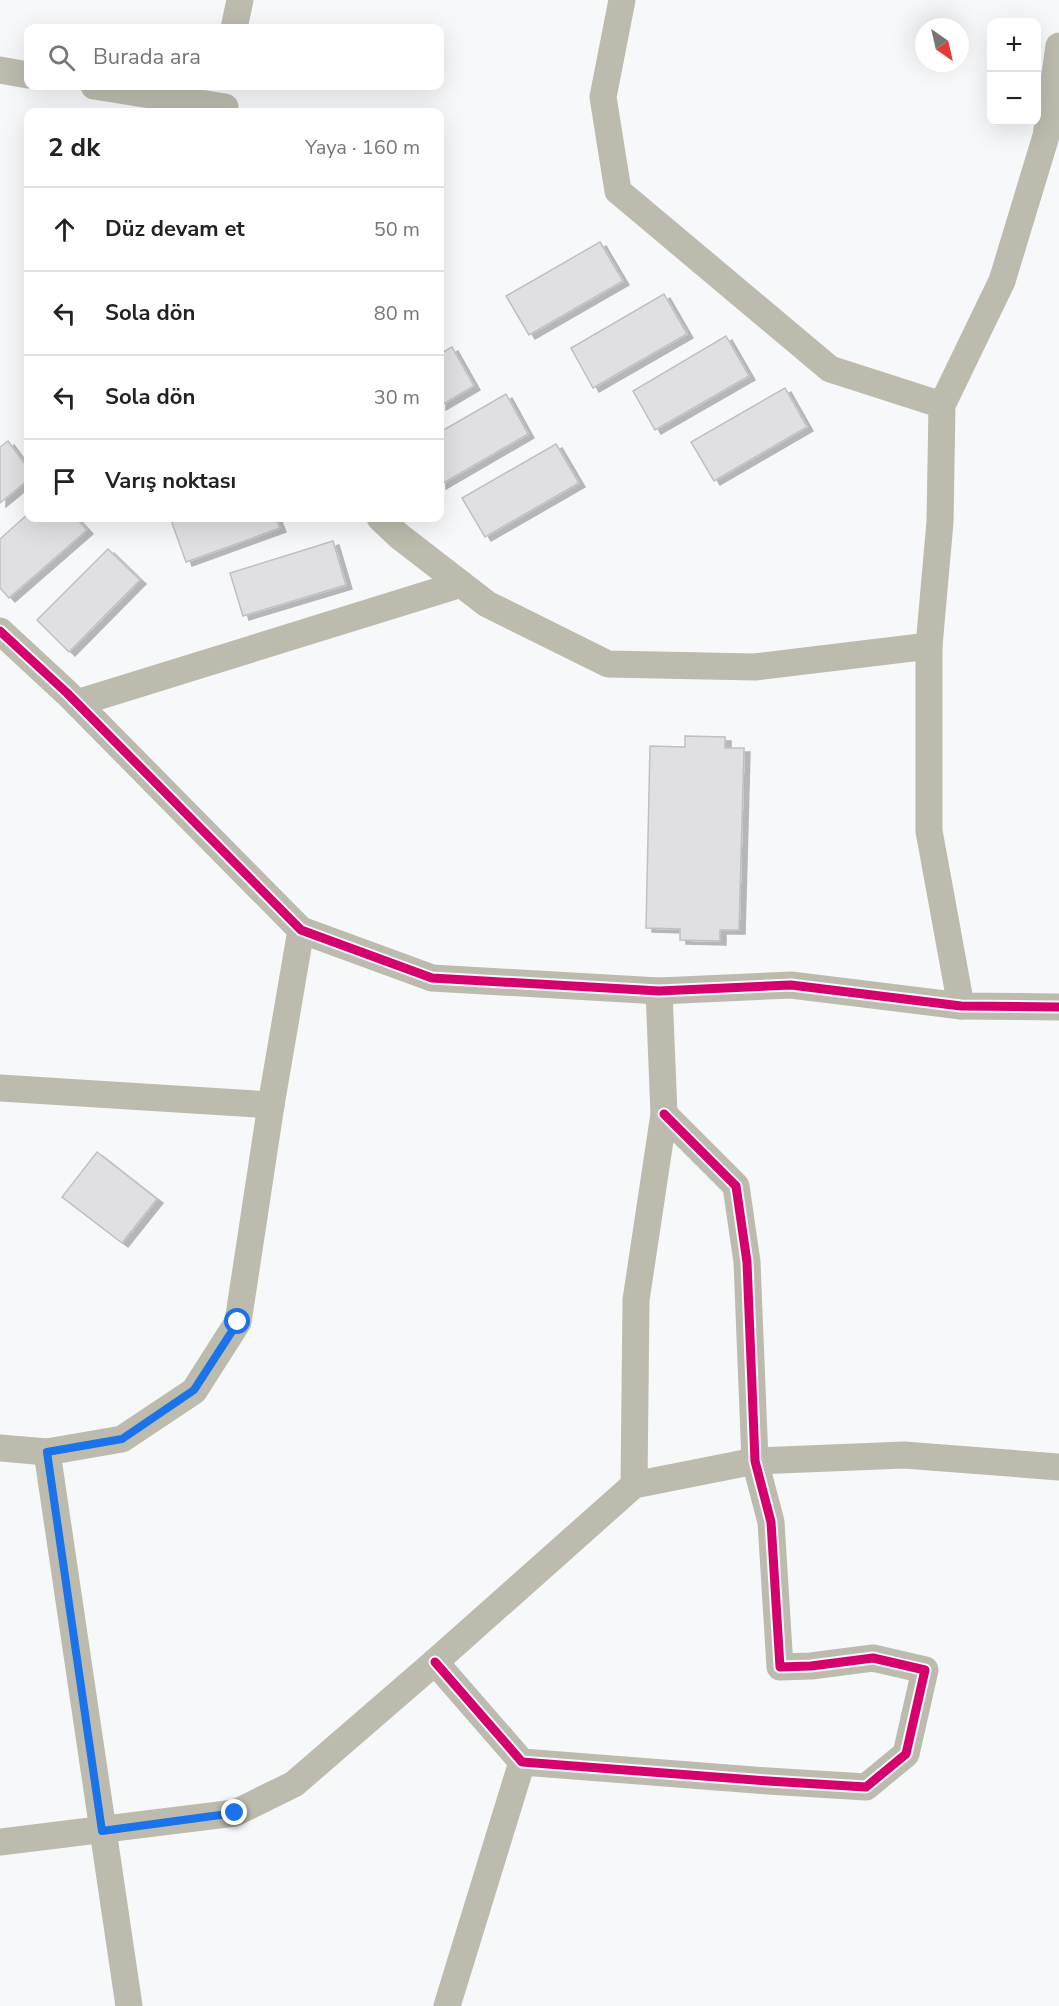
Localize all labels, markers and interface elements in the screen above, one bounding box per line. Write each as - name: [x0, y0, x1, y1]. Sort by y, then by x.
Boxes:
- north arrow: [915, 18, 969, 72]
- map controls: [987, 18, 1041, 126]
- button: +: [987, 18, 1041, 72]
- search box: [24, 24, 444, 90]
- icon: search: [45, 41, 78, 74]
- text: Burada ara: [93, 42, 201, 72]
- button: −: [987, 72, 1041, 126]
- text: 2 dk: [48, 130, 100, 165]
- text: Yaya · 160 m: [305, 134, 420, 161]
- icon: ahead: [48, 213, 81, 246]
- text: Düz devam et: [105, 214, 245, 244]
- text: 50 m: [374, 216, 420, 243]
- icon: left: [48, 297, 81, 330]
- text: Sola dön: [105, 298, 195, 328]
- text: 80 m: [374, 300, 420, 327]
- icon: left: [48, 381, 81, 414]
- text: Sola dön: [105, 382, 195, 412]
- text: 30 m: [374, 384, 420, 411]
- icon: arrive: [48, 465, 81, 498]
- text: Varış noktası: [105, 466, 236, 496]
- route start: [224, 1308, 250, 1334]
- route end: [221, 1799, 247, 1825]

